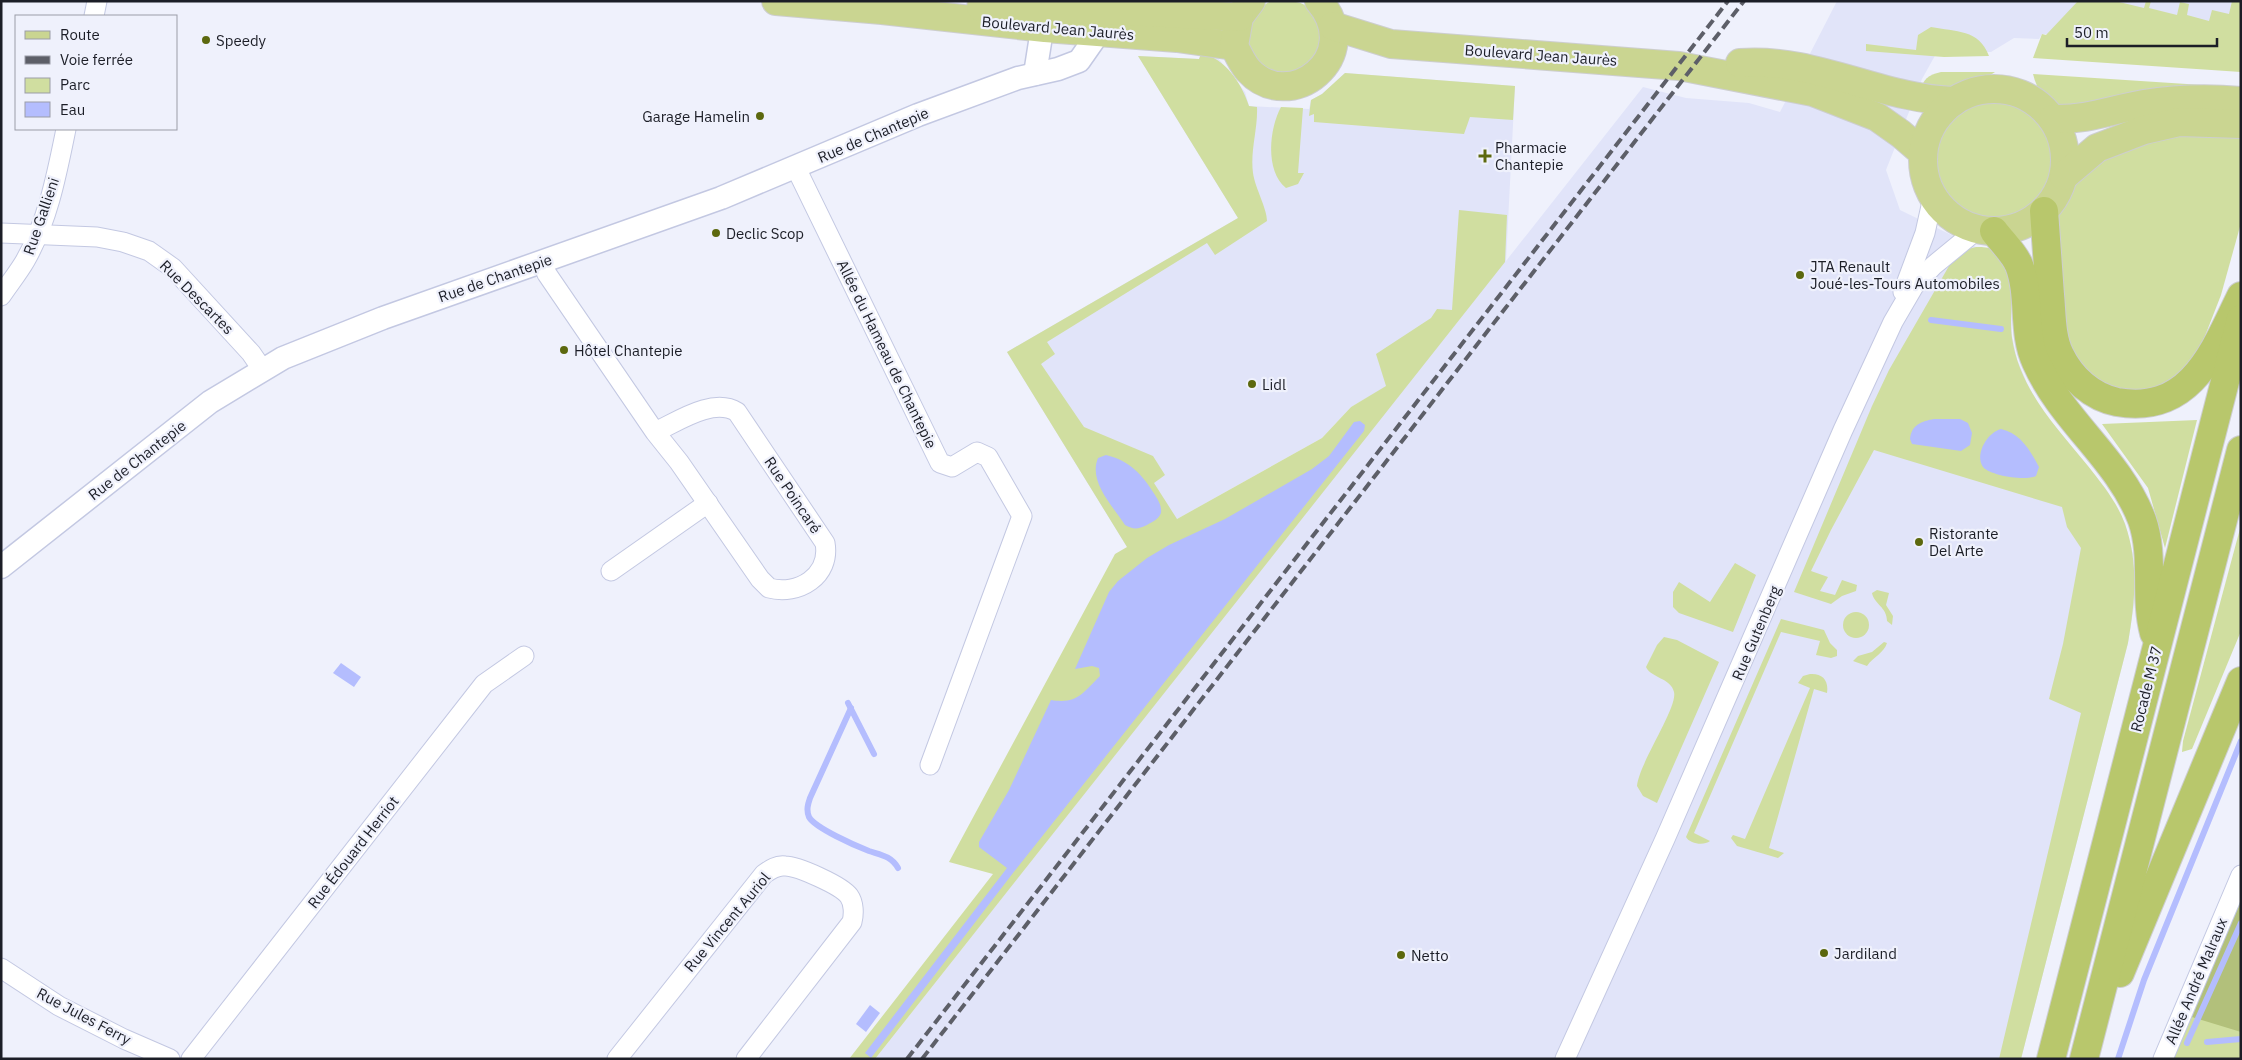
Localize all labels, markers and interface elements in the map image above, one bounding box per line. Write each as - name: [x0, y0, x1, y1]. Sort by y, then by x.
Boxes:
- street label: Boulevard Jean Jaurès: [981, 12, 1135, 44]
- legend: [15, 15, 178, 130]
- scale bar: [2067, 15, 2217, 47]
- text: 50 m: [2074, 23, 2109, 42]
- text: Route: [60, 25, 100, 44]
- place label: Speedy: [216, 31, 267, 50]
- marker: Speedy: [200, 34, 212, 46]
- street label: Boulevard Jean Jaurès: [1464, 40, 1618, 70]
- text: Voie ferrée: [60, 50, 133, 69]
- text: Parc: [60, 75, 90, 94]
- text: Eau: [60, 100, 85, 119]
- street label: Rue de Chantepie: [815, 103, 931, 167]
- place label: Garage Hamelin: [642, 107, 750, 126]
- marker: Garage Hamelin: [754, 110, 766, 122]
- place label: Pharmacie Chantepie: [1495, 138, 1567, 174]
- marker: Pharmacie Chantepie: [1479, 150, 1491, 162]
- street label: Rue Gallieni: [19, 175, 63, 257]
- place label: Declic Scop: [726, 224, 804, 243]
- marker: Declic Scop: [710, 227, 722, 239]
- street label: Rue de Chantepie: [436, 250, 554, 306]
- street label: Rue Descartes: [156, 256, 238, 338]
- street label: Allée du Hameau de Chantepie: [833, 257, 941, 451]
- place label: JTA Renault Joué-les-Tours Automobiles: [1810, 257, 2000, 293]
- marker: JTA Renault Joué-les-Tours Automobiles: [1794, 269, 1806, 281]
- place label: Hôtel Chantepie: [574, 341, 683, 360]
- marker: Hôtel Chantepie: [558, 344, 570, 356]
- place label: Lidl: [1262, 375, 1286, 394]
- marker: Lidl: [1246, 378, 1258, 390]
- street label: Rue de Chantepie: [84, 416, 190, 504]
- street label: Rue Poincaré: [760, 453, 826, 537]
- place label: Ristorante Del Arte: [1929, 524, 1999, 560]
- marker: Ristorante Del Arte: [1913, 536, 1925, 548]
- street label: Rue Gutenberg: [1728, 583, 1784, 683]
- street label: Rocade M 37: [2126, 644, 2166, 734]
- street label: Rue Édouard Herriot: [303, 792, 403, 912]
- street label: Rue Vincent Auriol: [680, 868, 774, 976]
- street label: Allée André Malraux: [2161, 915, 2231, 1047]
- place label: Jardiland: [1834, 944, 1897, 963]
- place label: Netto: [1411, 946, 1449, 965]
- marker: Jardiland: [1818, 947, 1830, 959]
- marker: Netto: [1395, 949, 1407, 961]
- street label: Rue Jules Ferry: [34, 983, 135, 1049]

